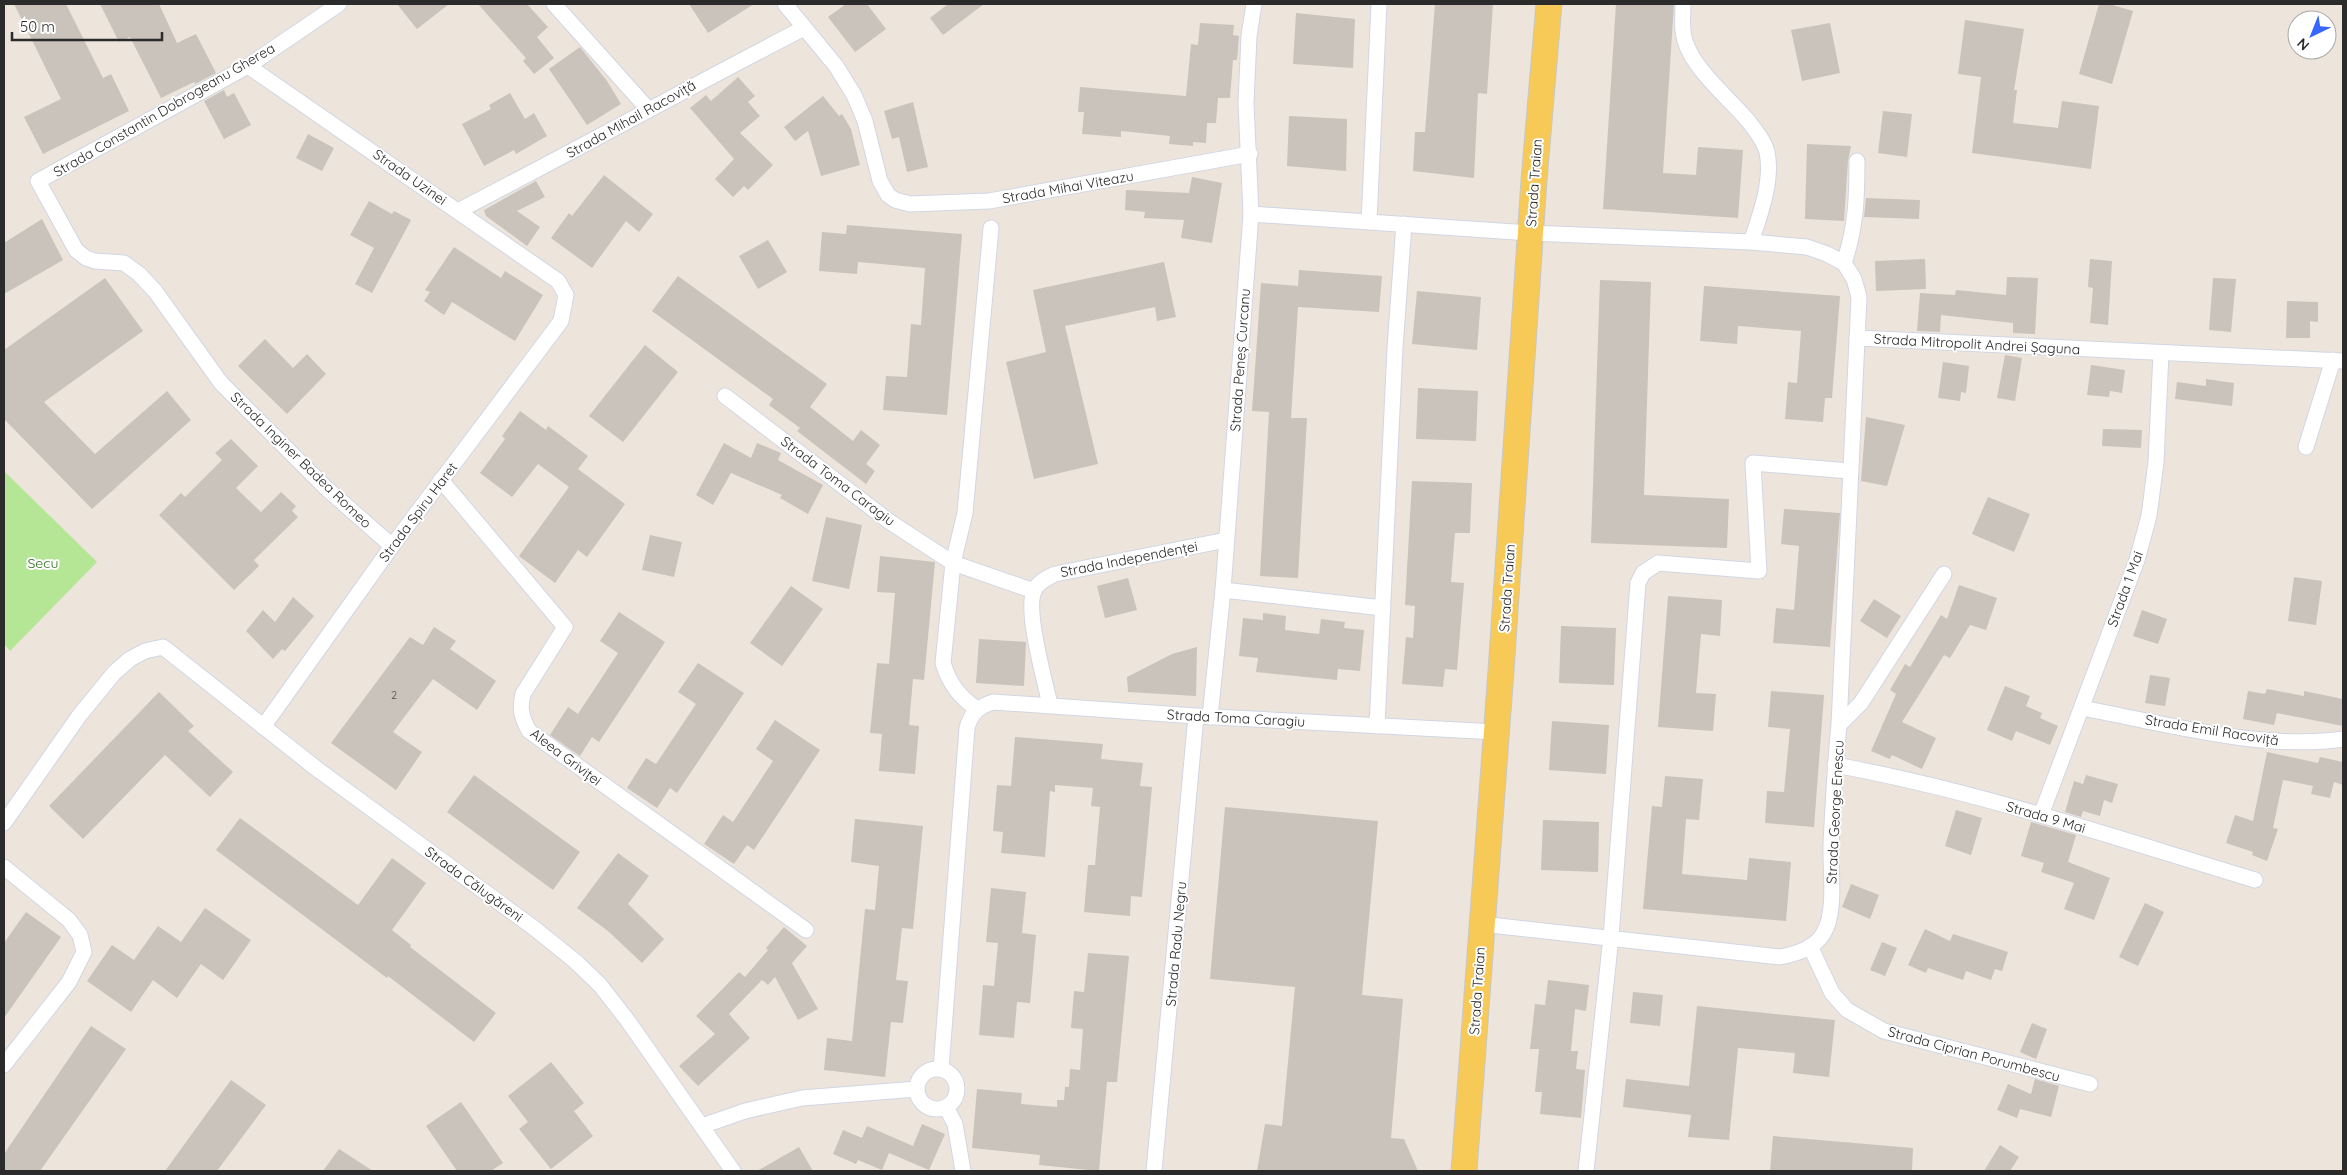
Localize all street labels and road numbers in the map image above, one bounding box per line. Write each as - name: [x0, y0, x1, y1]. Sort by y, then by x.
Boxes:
- street label: Strada Constantin Dobrogeanu Gherea: [50, 39, 278, 181]
- street label: Strada Mihail Racoviță: [563, 76, 699, 162]
- street label: Strada Traian: [1522, 138, 1546, 228]
- street label: Strada Uzinei: [370, 145, 450, 209]
- street label: Strada Mihai Viteazu: [1001, 167, 1135, 207]
- street label: Strada Peneș Curcanu: [1226, 288, 1254, 432]
- street label: Strada Mitropolit Andrei Șaguna: [1873, 330, 2081, 358]
- street label: Strada Inginer Badea Romeo: [227, 388, 375, 532]
- street label: Strada Toma Caragiu: [777, 432, 899, 530]
- street label: Strada Spiru Haret: [375, 458, 461, 565]
- street label: Strada Independenței: [1059, 537, 1199, 581]
- street label: Strada Traian: [1495, 543, 1519, 633]
- street label: Strada 1 Mai: [2103, 549, 2147, 629]
- street label: Strada Toma Caragiu: [1166, 705, 1306, 731]
- street label: Strada Emil Racoviță: [2144, 711, 2280, 749]
- street label: Aleea Griviței: [527, 724, 605, 790]
- street label: Strada George Enescu: [1822, 739, 1848, 885]
- street label: Strada 9 Mai: [2004, 797, 2088, 837]
- street label: Strada Călugăreni: [421, 842, 527, 926]
- street label: Strada Radu Negru: [1162, 881, 1190, 1007]
- street label: Strada Traian: [1465, 946, 1489, 1036]
- street label: Strada Ciprian Porumbescu: [1886, 1022, 2062, 1086]

